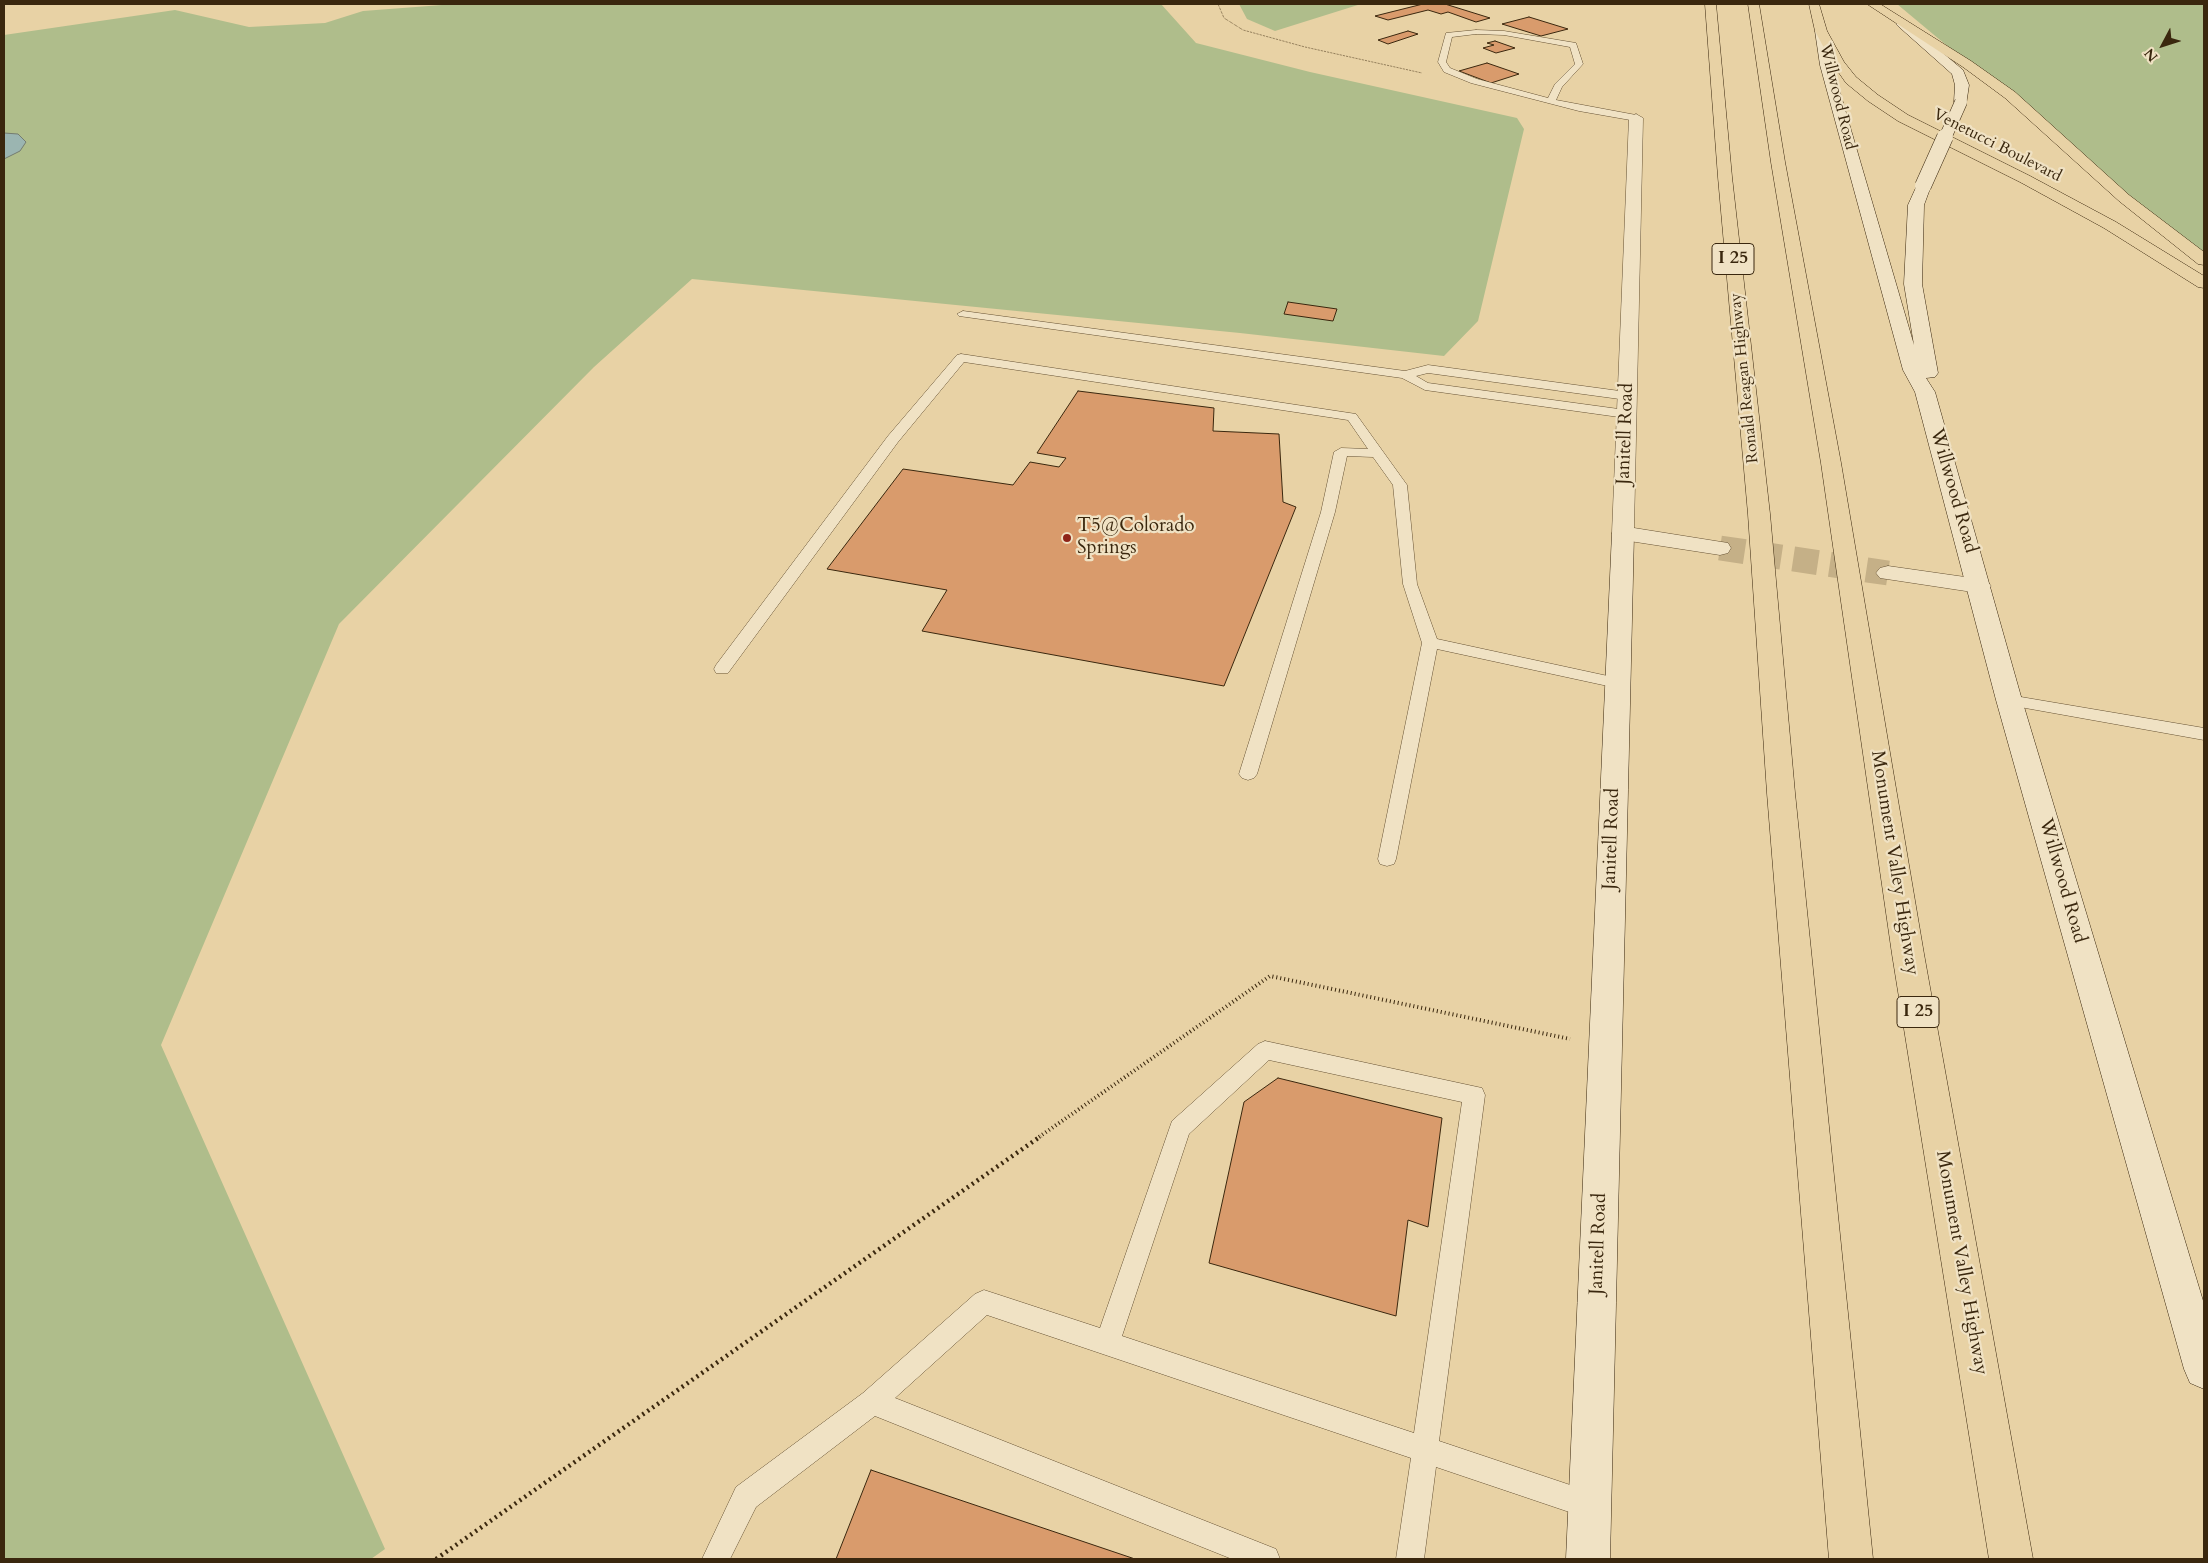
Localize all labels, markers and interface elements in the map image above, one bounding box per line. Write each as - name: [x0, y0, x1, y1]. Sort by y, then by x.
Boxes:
- north arrow: [2138, 20, 2188, 70]
- street label: Willwood Road: [1815, 42, 1859, 152]
- text: N: [2140, 44, 2162, 66]
- street label: Venetucci Boulevard: [1930, 105, 2064, 187]
- road number: I 25: [1712, 243, 1754, 274]
- street label: Ronald Reagan Highway: [1727, 292, 1763, 464]
- street label: Janitell Road: [1613, 383, 1639, 485]
- street label: Willwood Road: [1924, 426, 1982, 556]
- place label: T5@Colorado Springs: [1077, 516, 1195, 560]
- marker: T5@Colorado Springs: [1061, 532, 1073, 544]
- street label: Monument Valley Highway: [1865, 749, 1923, 977]
- street label: Janitell Road: [1599, 788, 1625, 890]
- street label: Willwood Road: [2033, 816, 2091, 946]
- road number: I 25: [1897, 996, 1939, 1028]
- street label: Monument Valley Highway: [1930, 1149, 1992, 1377]
- street label: Janitell Road: [1586, 1193, 1612, 1295]

